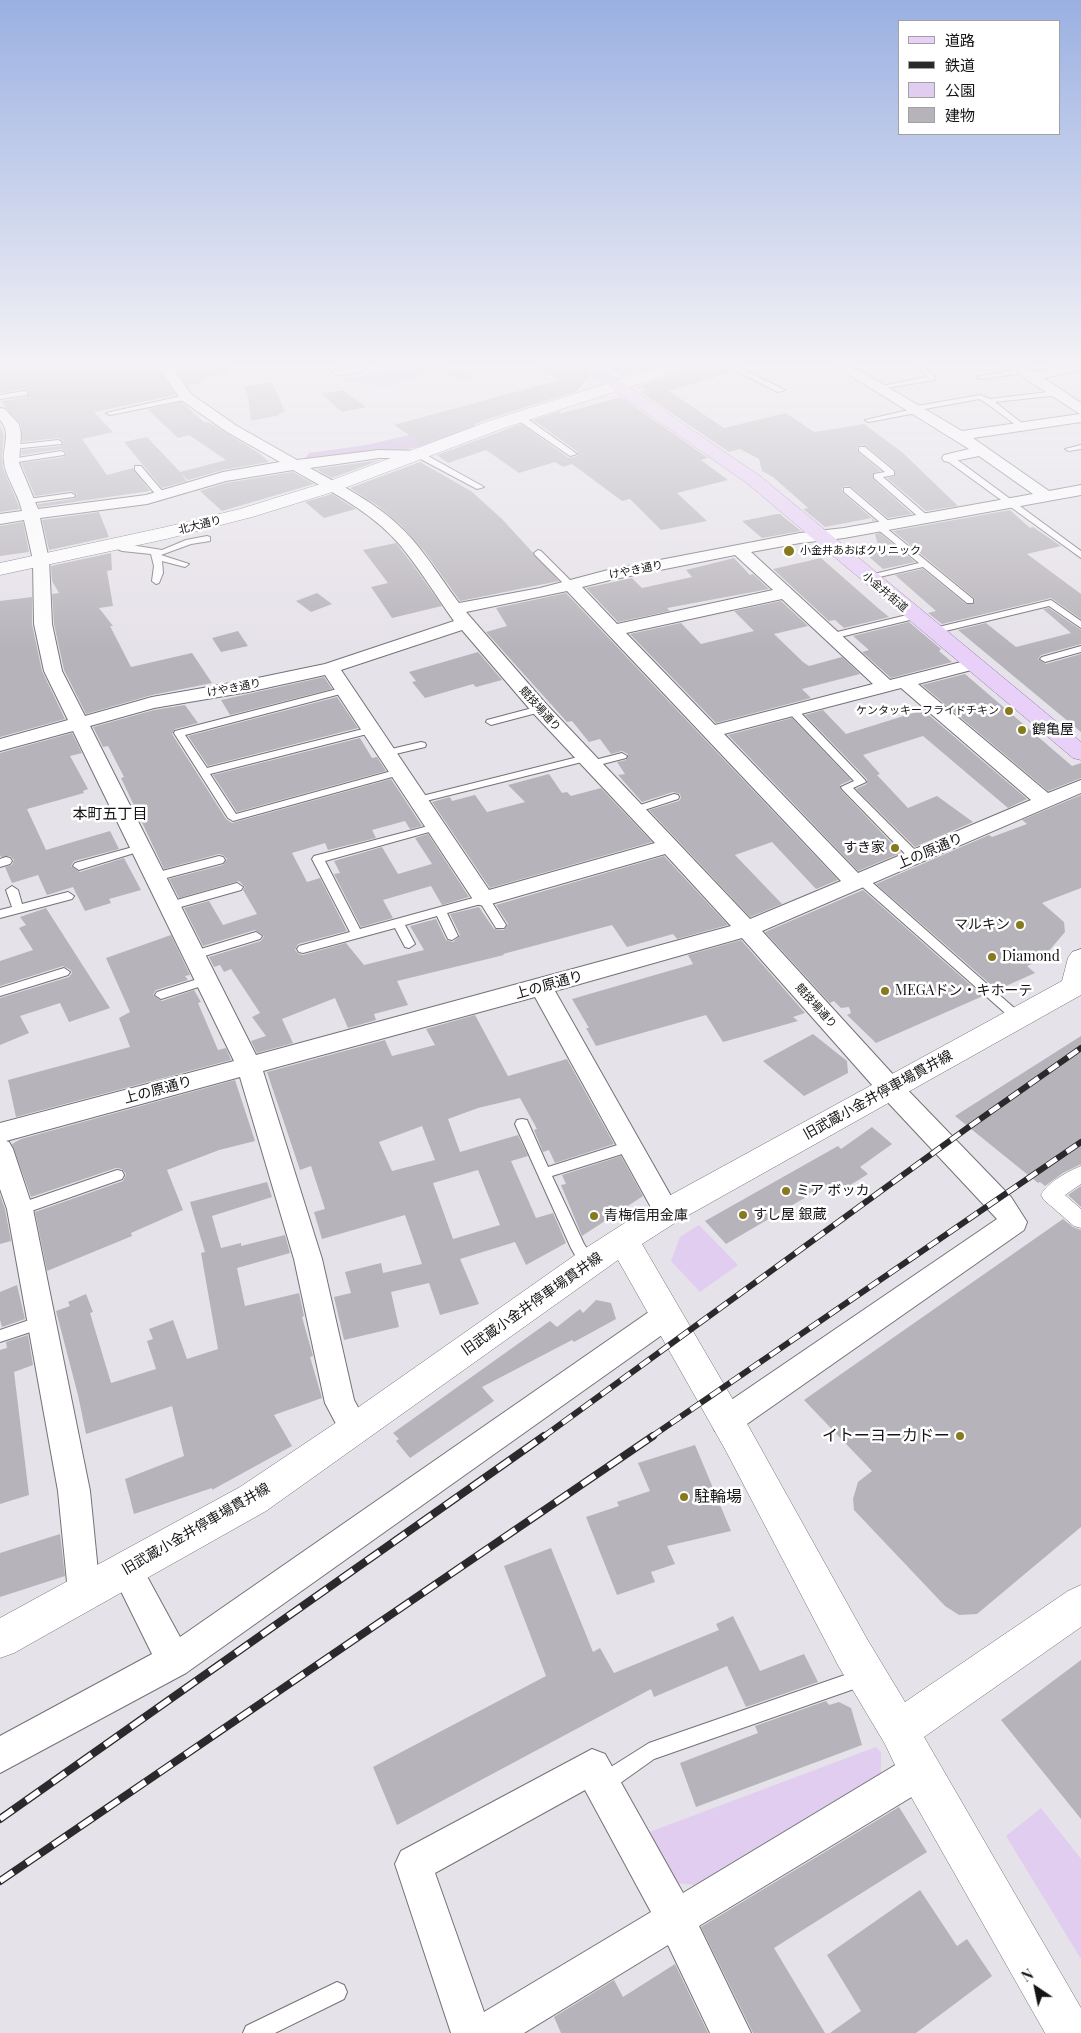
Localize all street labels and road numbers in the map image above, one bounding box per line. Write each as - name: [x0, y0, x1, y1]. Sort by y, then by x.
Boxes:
- street label: 北大通り: [177, 513, 223, 537]
- street label: けやき通り: [608, 558, 664, 582]
- street label: 小金井街道: [860, 569, 910, 615]
- street label: けやき通り: [206, 676, 262, 700]
- street label: 競技場通り: [517, 684, 563, 734]
- street label: 上の原通り: [895, 830, 965, 872]
- street label: 上の原通り: [513, 967, 585, 1003]
- street label: 競技場通り: [793, 981, 839, 1031]
- street label: 旧武蔵小金井停車場貫井線: [800, 1047, 956, 1143]
- street label: 上の原通り: [122, 1073, 194, 1107]
- street label: 旧武蔵小金井停車場貫井線: [458, 1249, 606, 1359]
- street label: 旧武蔵小金井停車場貫井線: [119, 1480, 273, 1578]

